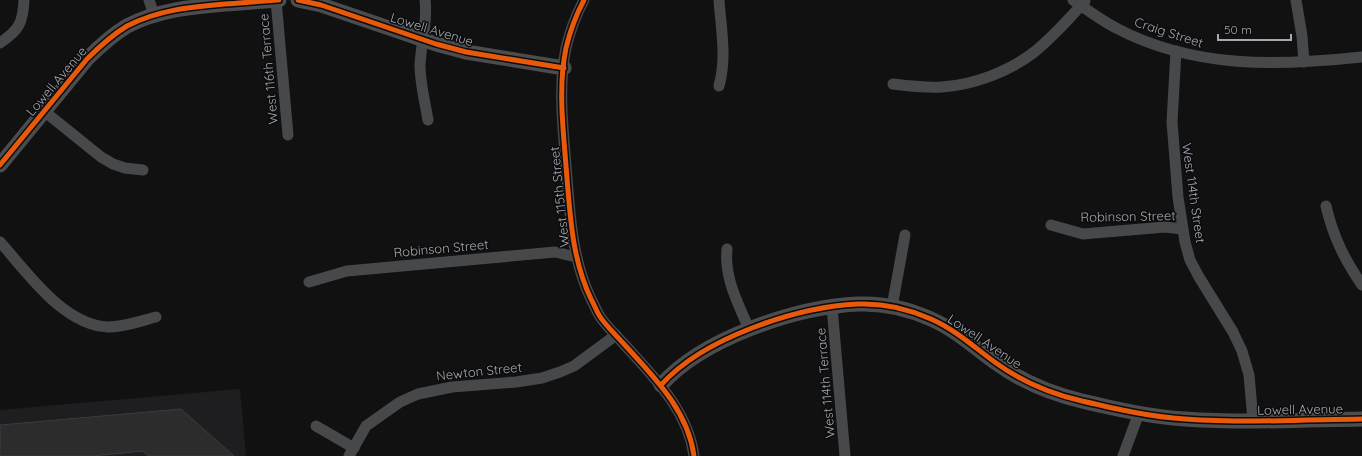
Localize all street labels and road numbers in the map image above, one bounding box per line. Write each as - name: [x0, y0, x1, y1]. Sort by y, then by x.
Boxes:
- street label: Lowell Avenue: [389, 9, 475, 49]
- street label: West 116th Terrace: [255, 13, 281, 125]
- street label: Craig Street: [1133, 13, 1205, 51]
- street label: Lowell Avenue: [22, 43, 90, 119]
- street label: West 114th Street: [1179, 142, 1209, 244]
- street label: West 115th Street: [546, 146, 572, 248]
- street label: Robinson Street: [1080, 207, 1176, 225]
- street label: Robinson Street: [393, 236, 489, 260]
- street label: Lowell Avenue: [945, 310, 1025, 372]
- street label: West 114th Terrace: [812, 327, 838, 439]
- street label: Newton Street: [435, 359, 523, 383]
- street label: Lowell Avenue: [1257, 400, 1343, 418]

